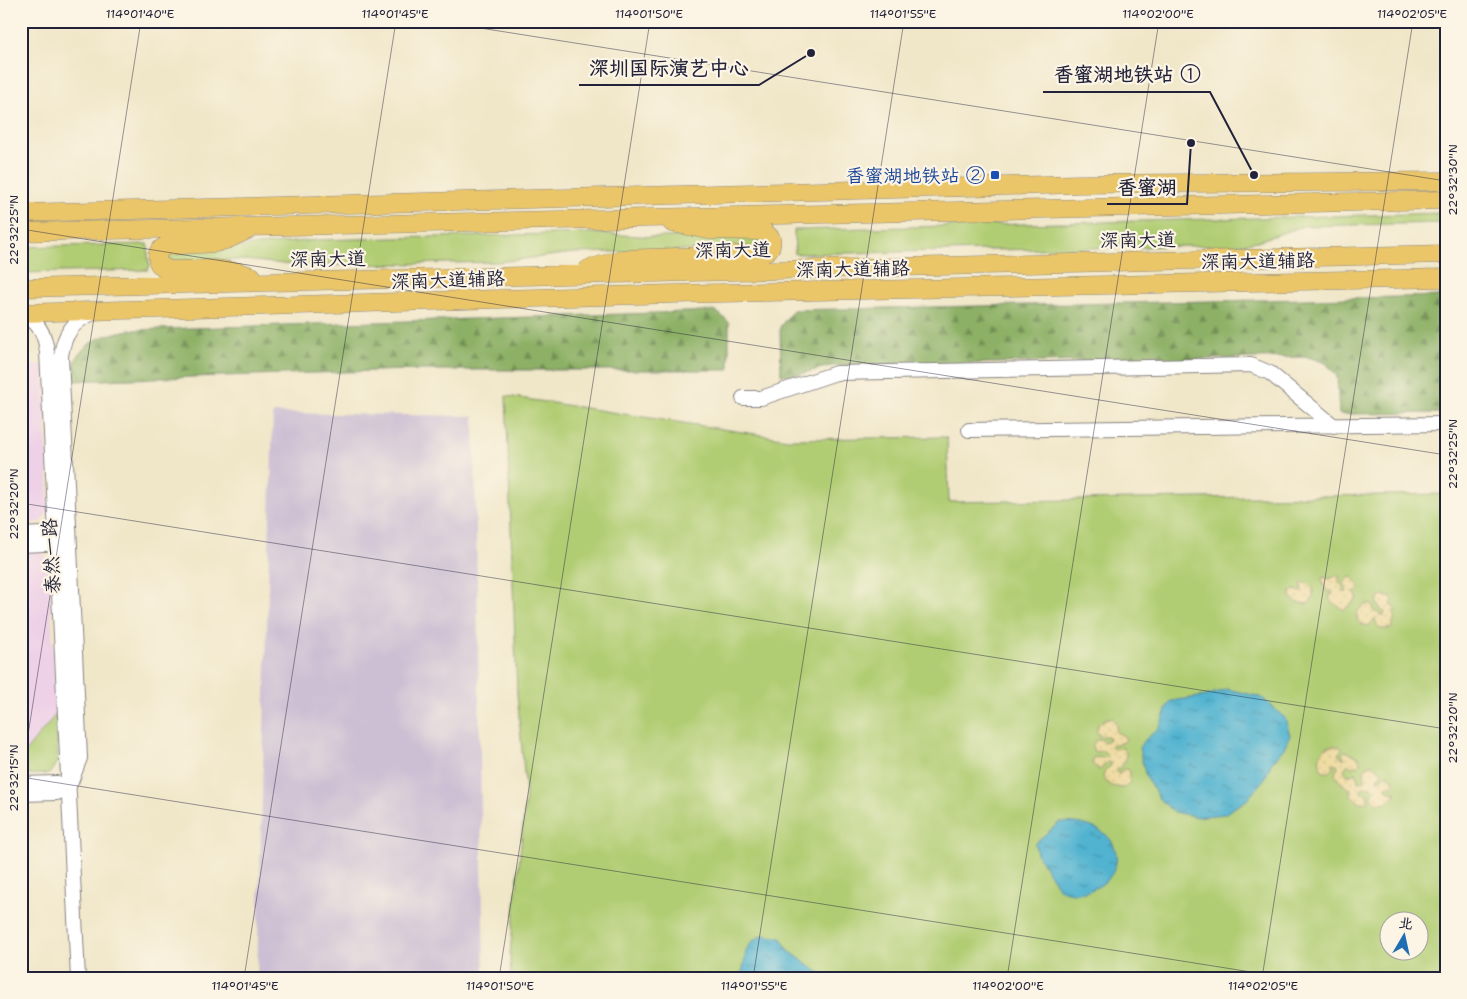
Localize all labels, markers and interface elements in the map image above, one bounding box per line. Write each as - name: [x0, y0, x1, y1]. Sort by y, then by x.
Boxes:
- text: 114°01'40"E: [106, 6, 174, 22]
- text: 114°01'45"E: [361, 6, 429, 22]
- text: 114°01'50"E: [615, 6, 683, 22]
- text: 114°01'55"E: [870, 6, 936, 22]
- text: 114°02'00"E: [1122, 6, 1194, 22]
- text: 114°02'05"E: [1377, 6, 1447, 22]
- callout: 深圳国际演艺中心: [579, 50, 759, 85]
- text: 深圳国际演艺中心: [589, 55, 749, 81]
- callout: 香蜜湖地铁站 ①: [1043, 57, 1210, 92]
- text: 香蜜湖地铁站 ①: [1054, 61, 1200, 87]
- text: 22°32'30"N: [1445, 144, 1461, 216]
- place label: 香蜜湖地铁站 ②: [846, 163, 985, 188]
- marker: 香蜜湖地铁站 ②: [989, 169, 1001, 181]
- callout: 香蜜湖: [1107, 169, 1187, 204]
- text: 香蜜湖: [1117, 174, 1177, 200]
- text: 22°32'25"N: [6, 195, 22, 265]
- street label: 深南大道: [1100, 227, 1176, 253]
- street label: 深南大道: [695, 237, 771, 263]
- street label: 深南大道: [290, 246, 366, 272]
- street label: 深南大道辅路: [1201, 248, 1315, 274]
- street label: 深南大道辅路: [796, 256, 910, 282]
- street label: 深南大道辅路: [391, 266, 505, 294]
- text: 22°32'25"N: [1445, 419, 1461, 489]
- text: 22°32'20"N: [6, 468, 22, 540]
- street label: 泰然一路: [37, 517, 65, 595]
- text: 22°32'20"N: [1445, 692, 1461, 764]
- text: 22°32'15"N: [6, 744, 22, 812]
- north arrow: [1380, 912, 1430, 962]
- text: 北: [1398, 913, 1414, 933]
- text: 114°01'45"E: [211, 978, 279, 994]
- text: 114°01'50"E: [466, 978, 534, 994]
- text: 114°01'55"E: [721, 978, 787, 994]
- text: 114°02'00"E: [972, 978, 1044, 994]
- text: 114°02'05"E: [1228, 978, 1298, 994]

